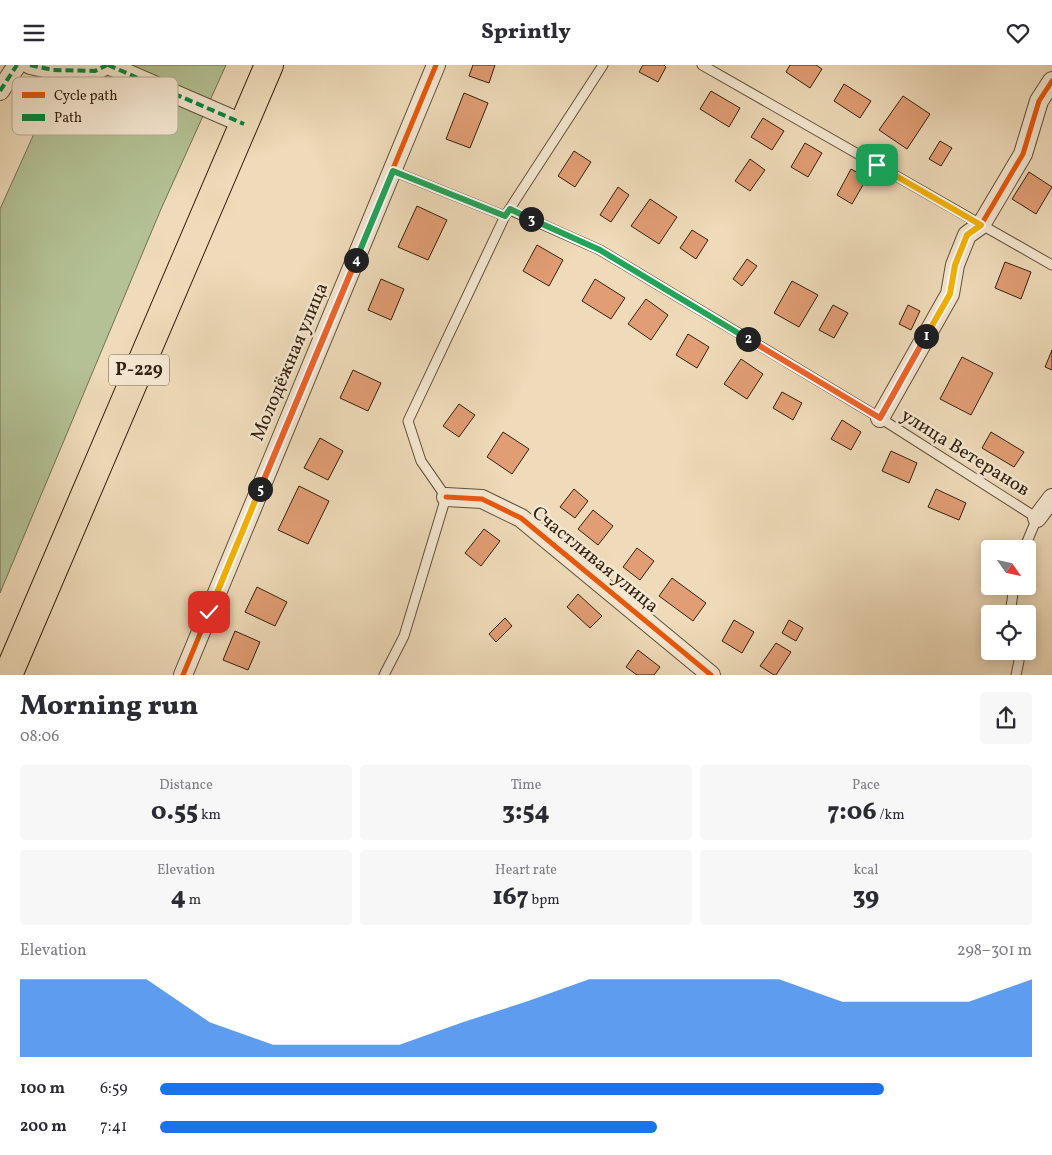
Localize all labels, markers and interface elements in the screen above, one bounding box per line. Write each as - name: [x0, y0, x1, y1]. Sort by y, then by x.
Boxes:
- text: Sprintly: [481, 17, 571, 48]
- icon: menu: [20, 19, 48, 47]
- icon: heart: [1004, 19, 1032, 47]
- legend: [12, 77, 178, 135]
- text: Cycle path: [54, 87, 118, 106]
- text: Path: [54, 109, 82, 128]
- pin: [856, 144, 898, 186]
- icon: arrive: [863, 151, 891, 179]
- pin: 3: [518, 207, 544, 231]
- text: 3: [528, 210, 535, 229]
- pin: 4: [344, 247, 368, 273]
- text: 4: [352, 251, 361, 270]
- street label: Молодёжная улица: [245, 279, 335, 445]
- pin: 1: [914, 323, 938, 349]
- pin: 2: [736, 327, 760, 351]
- text: 1: [924, 327, 929, 346]
- text: 2: [745, 330, 752, 349]
- road number: Р-229: [109, 355, 169, 385]
- street label: улица Ветеранов: [896, 403, 1034, 503]
- pin: 5: [248, 477, 272, 501]
- text: 5: [257, 480, 264, 499]
- street label: Счастливая улица: [526, 501, 664, 619]
- north arrow: [981, 540, 1036, 595]
- map controls: [981, 540, 1036, 660]
- pin: [188, 591, 230, 633]
- icon: check: [195, 598, 223, 626]
- button: locate: [981, 605, 1036, 660]
- text: Morning run: [20, 687, 198, 726]
- button: share: [980, 692, 1032, 744]
- text: 08:06: [20, 726, 59, 748]
- text: Distance: [159, 776, 213, 795]
- text: Time: [511, 776, 541, 795]
- text: Pace: [852, 776, 880, 795]
- text: 0.55: [151, 795, 198, 830]
- text: 3:54: [502, 795, 550, 830]
- text: 7:06: [827, 795, 877, 830]
- text: km: [198, 806, 221, 825]
- text: /km: [877, 806, 905, 825]
- text: Elevation: [157, 861, 215, 880]
- text: Heart rate: [495, 861, 557, 880]
- text: kcal: [854, 861, 878, 880]
- text: 4: [171, 880, 186, 915]
- text: 167: [492, 880, 529, 915]
- text: 39: [853, 880, 879, 915]
- text: m: [186, 891, 201, 910]
- text: bpm: [529, 891, 560, 910]
- text: Elevation: [20, 940, 87, 962]
- text: 298–301 m: [957, 940, 1032, 962]
- text: 100 m: [20, 1078, 65, 1100]
- text: 6:59: [100, 1078, 128, 1100]
- text: 200 m: [20, 1116, 67, 1138]
- text: 7:41: [100, 1116, 127, 1138]

